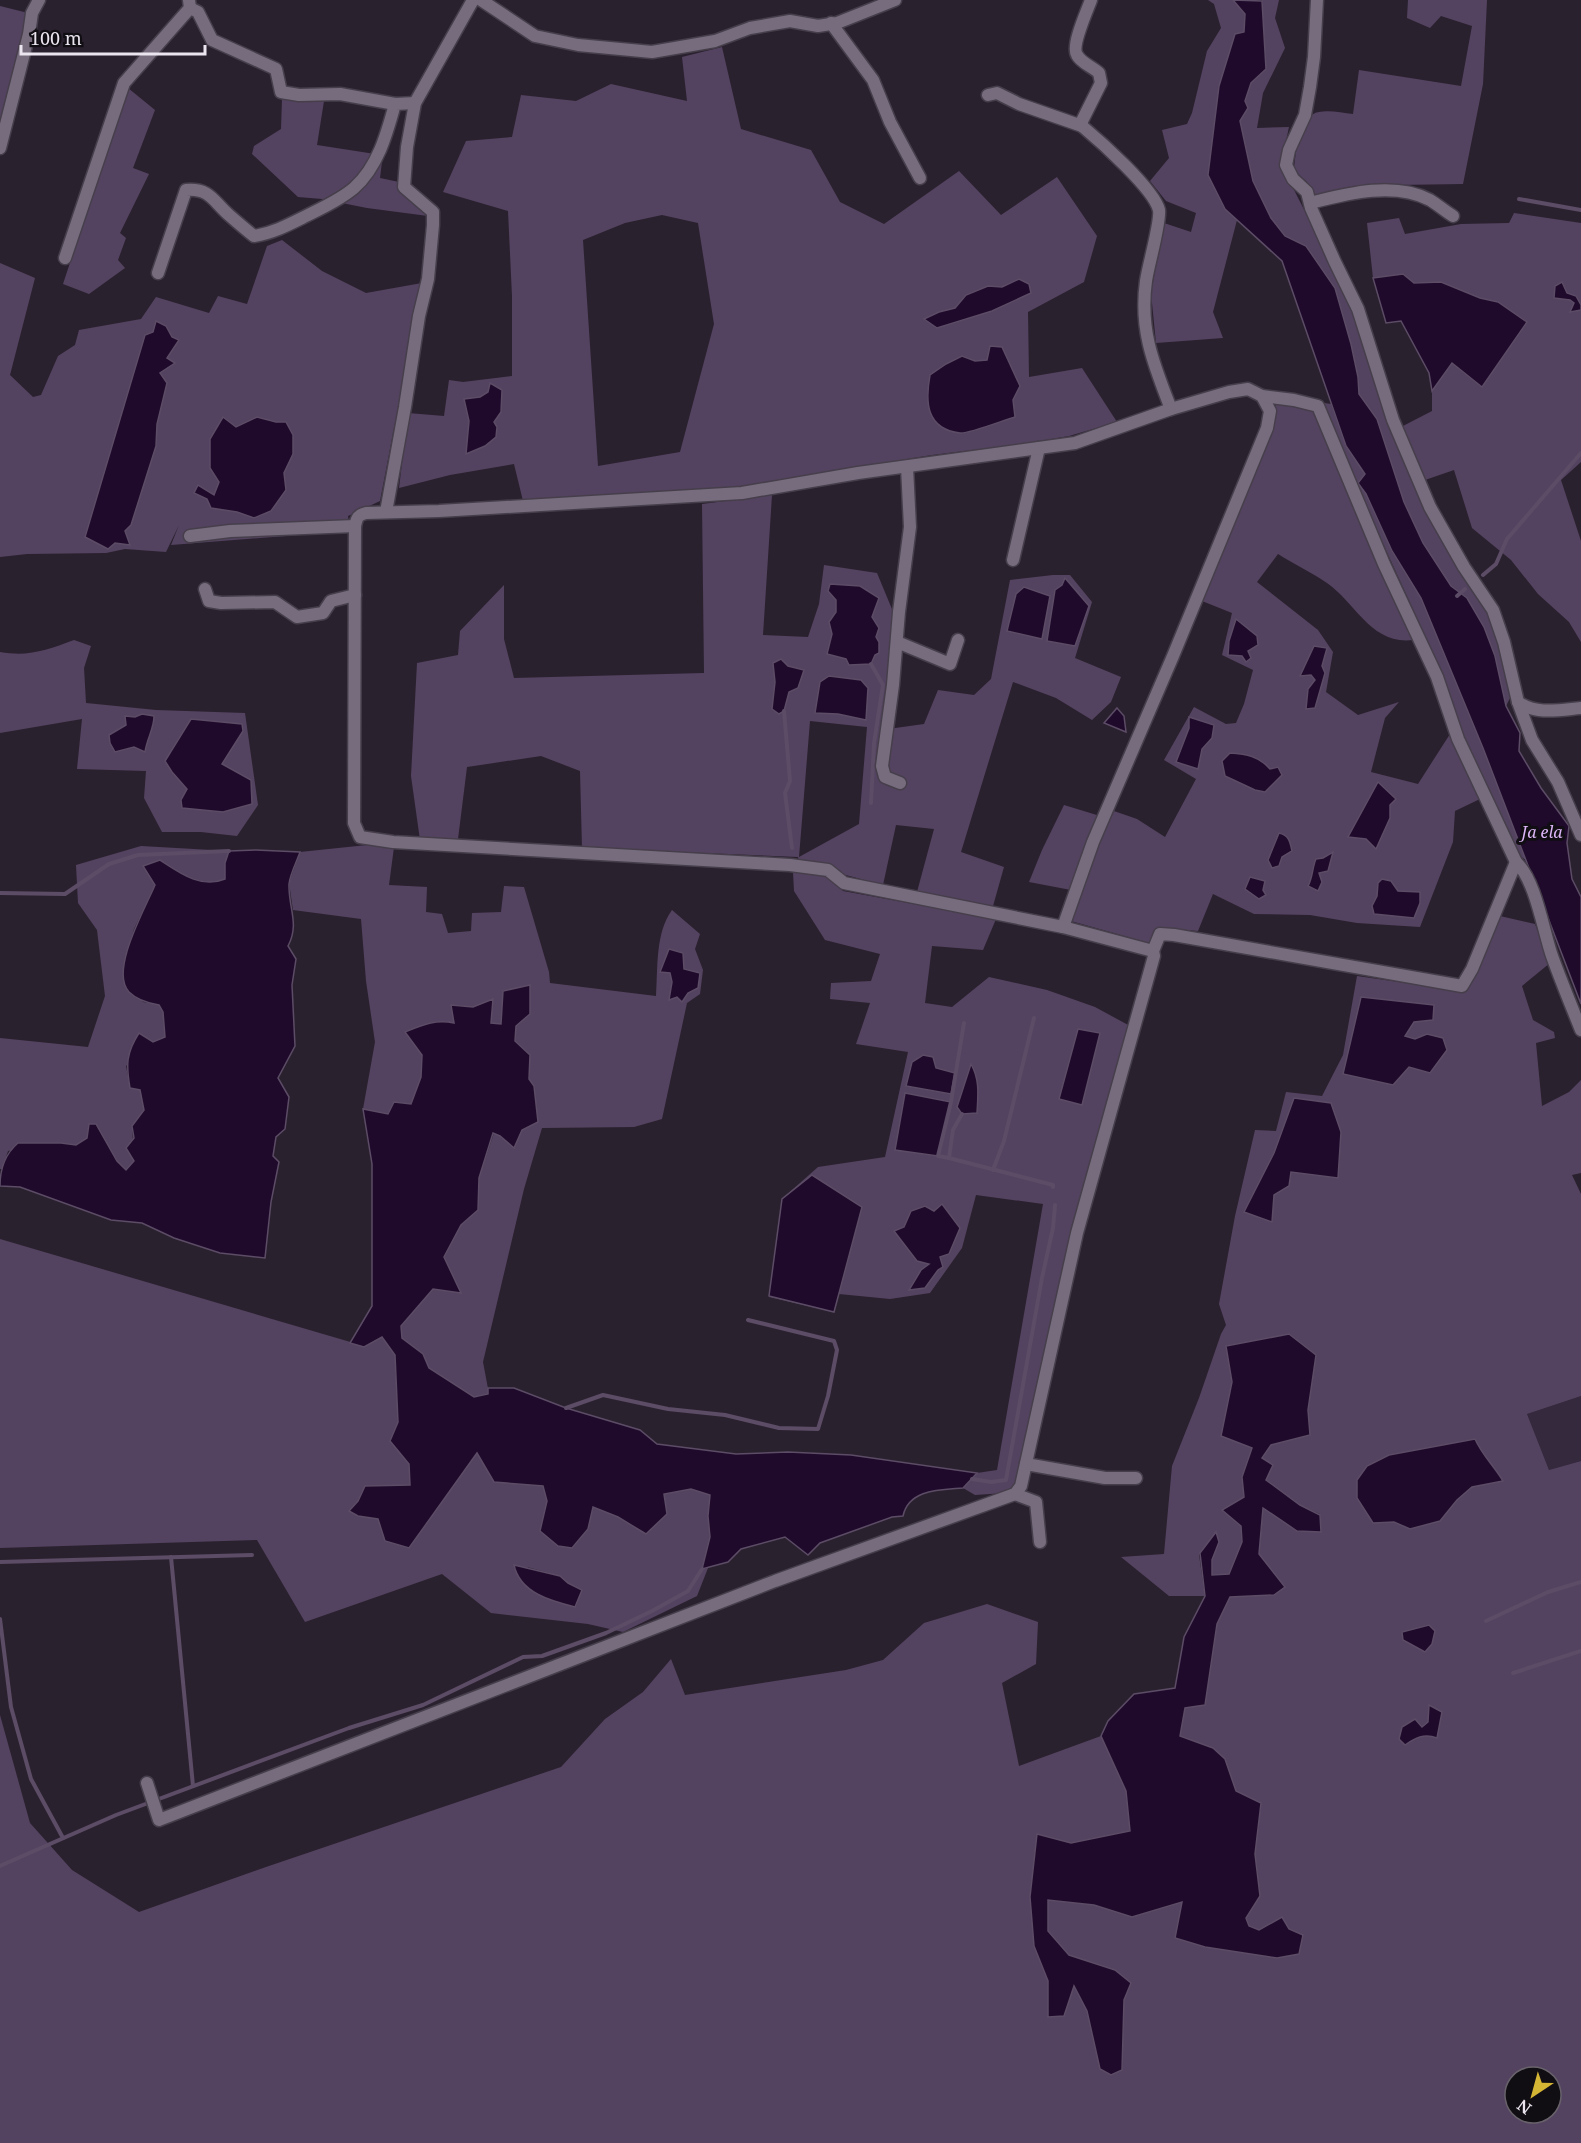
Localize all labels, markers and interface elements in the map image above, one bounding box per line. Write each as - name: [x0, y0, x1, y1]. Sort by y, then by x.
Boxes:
- scale bar: [21, 18, 206, 56]
- text: 100 m: [30, 26, 82, 50]
- water label: Ja ela: [1518, 821, 1563, 843]
- north arrow: [1503, 2065, 1563, 2125]
- text: N: [1512, 2094, 1536, 2120]

